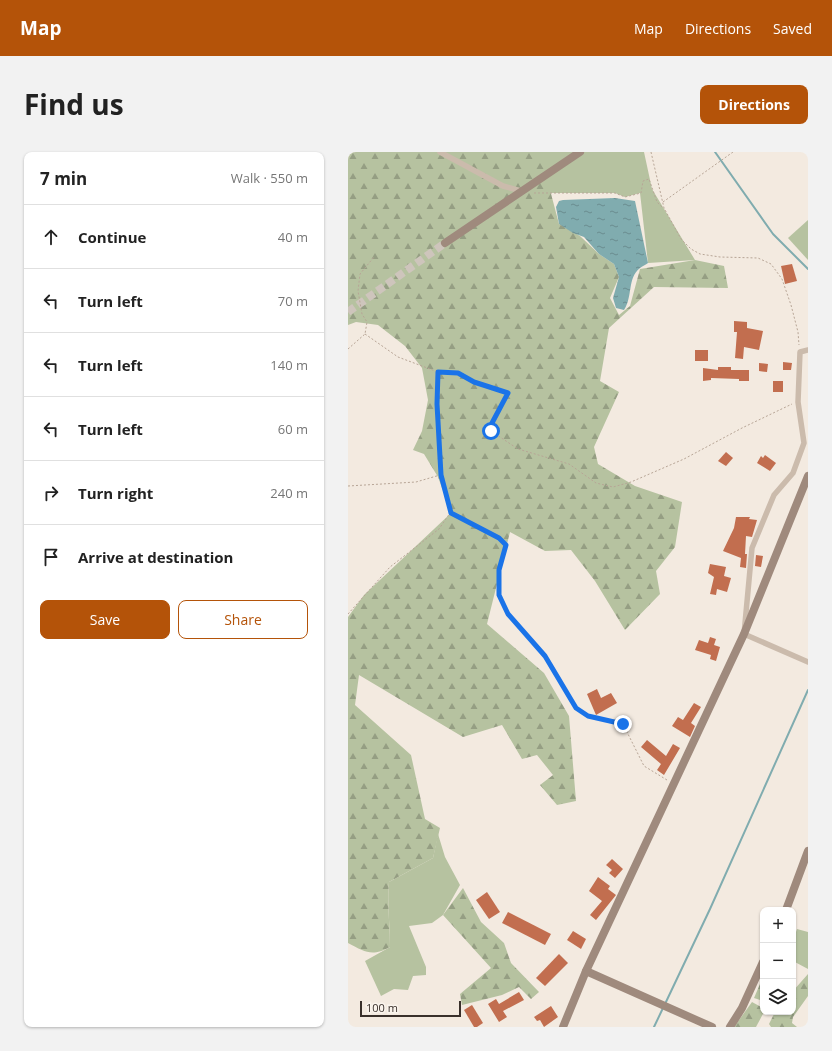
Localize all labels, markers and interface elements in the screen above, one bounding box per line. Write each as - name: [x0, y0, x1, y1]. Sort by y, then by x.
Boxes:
- text: Map: [20, 15, 61, 41]
- text: Map: [634, 19, 663, 38]
- text: Directions: [685, 19, 751, 38]
- text: Saved: [773, 19, 812, 38]
- text: Find us: [24, 85, 124, 123]
- button: Directions: [700, 85, 808, 124]
- text: 7 min: [40, 167, 87, 190]
- text: Walk · 550 m: [231, 169, 308, 187]
- icon: ahead: [40, 226, 62, 248]
- text: Continue: [78, 227, 146, 247]
- text: 40 m: [278, 228, 308, 246]
- icon: left: [40, 290, 62, 312]
- text: Turn left: [78, 291, 143, 311]
- text: 70 m: [278, 292, 308, 310]
- icon: left: [40, 354, 62, 376]
- text: Turn left: [78, 355, 143, 375]
- text: 140 m: [270, 356, 308, 374]
- icon: left: [40, 418, 62, 440]
- text: Turn left: [78, 419, 143, 439]
- text: 60 m: [278, 420, 308, 438]
- route start: [482, 422, 500, 440]
- icon: right: [40, 482, 62, 504]
- text: Turn right: [78, 483, 153, 503]
- text: 240 m: [270, 484, 308, 502]
- icon: arrive: [40, 546, 62, 568]
- text: Arrive at destination: [78, 547, 233, 567]
- button: Save: [40, 600, 170, 639]
- button: Share: [178, 600, 308, 639]
- route end: [614, 715, 632, 733]
- map controls: [760, 907, 796, 1015]
- button: +: [760, 907, 796, 943]
- button: −: [760, 943, 796, 979]
- button: layers: [760, 979, 796, 1015]
- scale bar: [360, 999, 461, 1018]
- text: 100 m: [366, 1000, 398, 1015]

